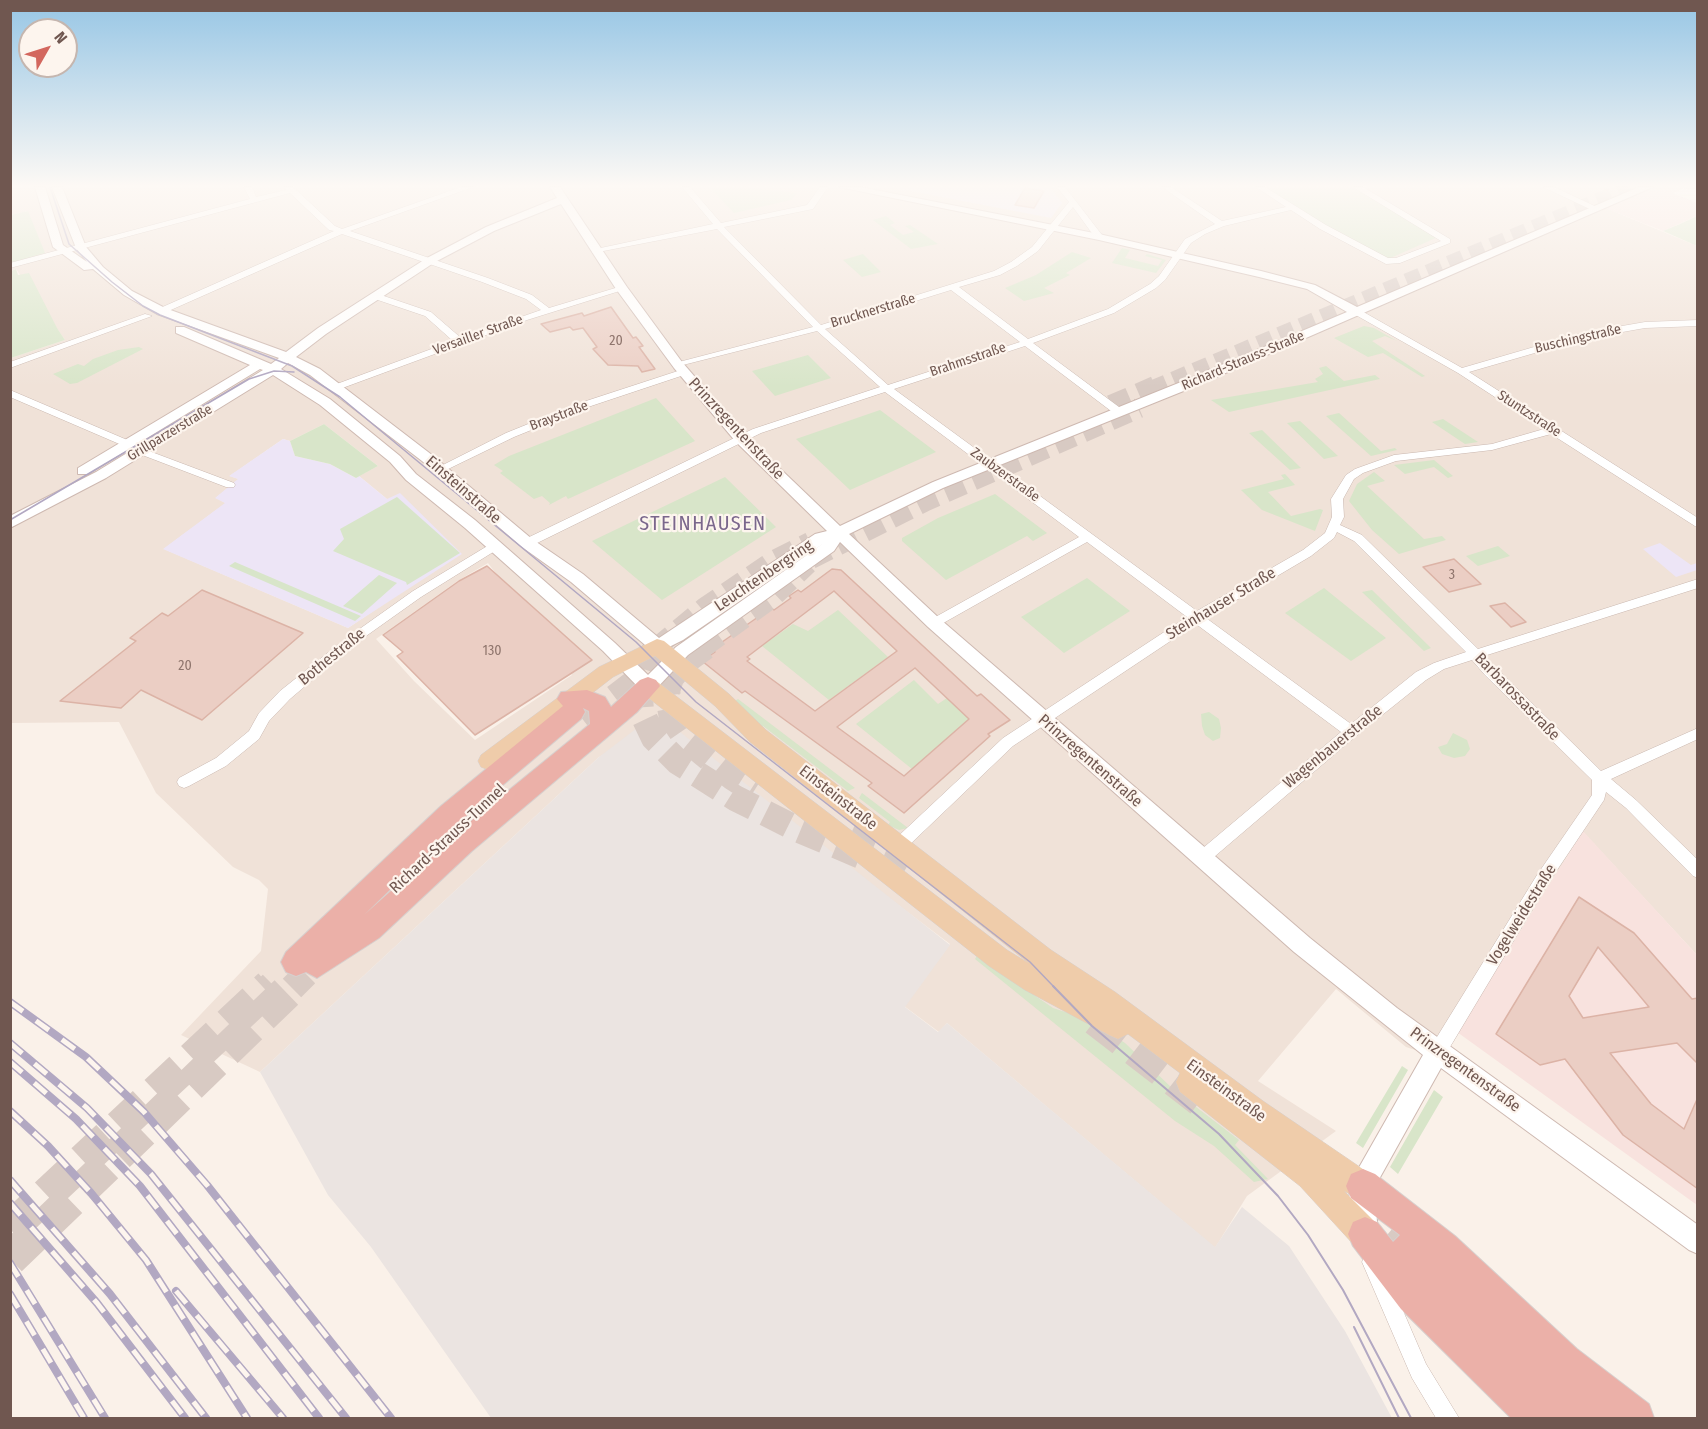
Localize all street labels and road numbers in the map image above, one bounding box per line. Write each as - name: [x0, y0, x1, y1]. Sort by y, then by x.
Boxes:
- street label: Brucknerstraße: [829, 290, 917, 332]
- street label: Versailler Straße: [431, 311, 525, 359]
- street label: Buschingstraße: [1533, 321, 1623, 357]
- street label: Richard-Strauss-Straße: [1179, 328, 1307, 394]
- street label: Brahmsstraße: [928, 339, 1008, 381]
- street label: Prinzregentenstraße: [684, 374, 788, 484]
- street label: Stuntzstraße: [1494, 387, 1564, 441]
- street label: Braystraße: [527, 397, 591, 435]
- street label: Grillparzerstraße: [125, 401, 215, 465]
- street label: Zaubzerstraße: [967, 444, 1043, 506]
- street label: Einsteinstraße: [421, 452, 505, 528]
- street label: Leuchtenbergring: [711, 536, 817, 616]
- street label: Steinhauser Straße: [1163, 564, 1279, 644]
- street label: Bothestraße: [295, 624, 369, 690]
- street label: Barbarossastraße: [1470, 649, 1564, 745]
- street label: Wagenbauerstraße: [1280, 701, 1386, 793]
- street label: Prinzregentenstraße: [1034, 711, 1146, 811]
- street label: Einsteinstraße: [795, 762, 881, 834]
- street label: Richard-Strauss-Tunnel: [386, 780, 510, 898]
- street label: Vogelweidestraße: [1483, 861, 1561, 969]
- street label: Prinzregentenstraße: [1406, 1023, 1524, 1117]
- street label: Einsteinstraße: [1182, 1056, 1270, 1126]

